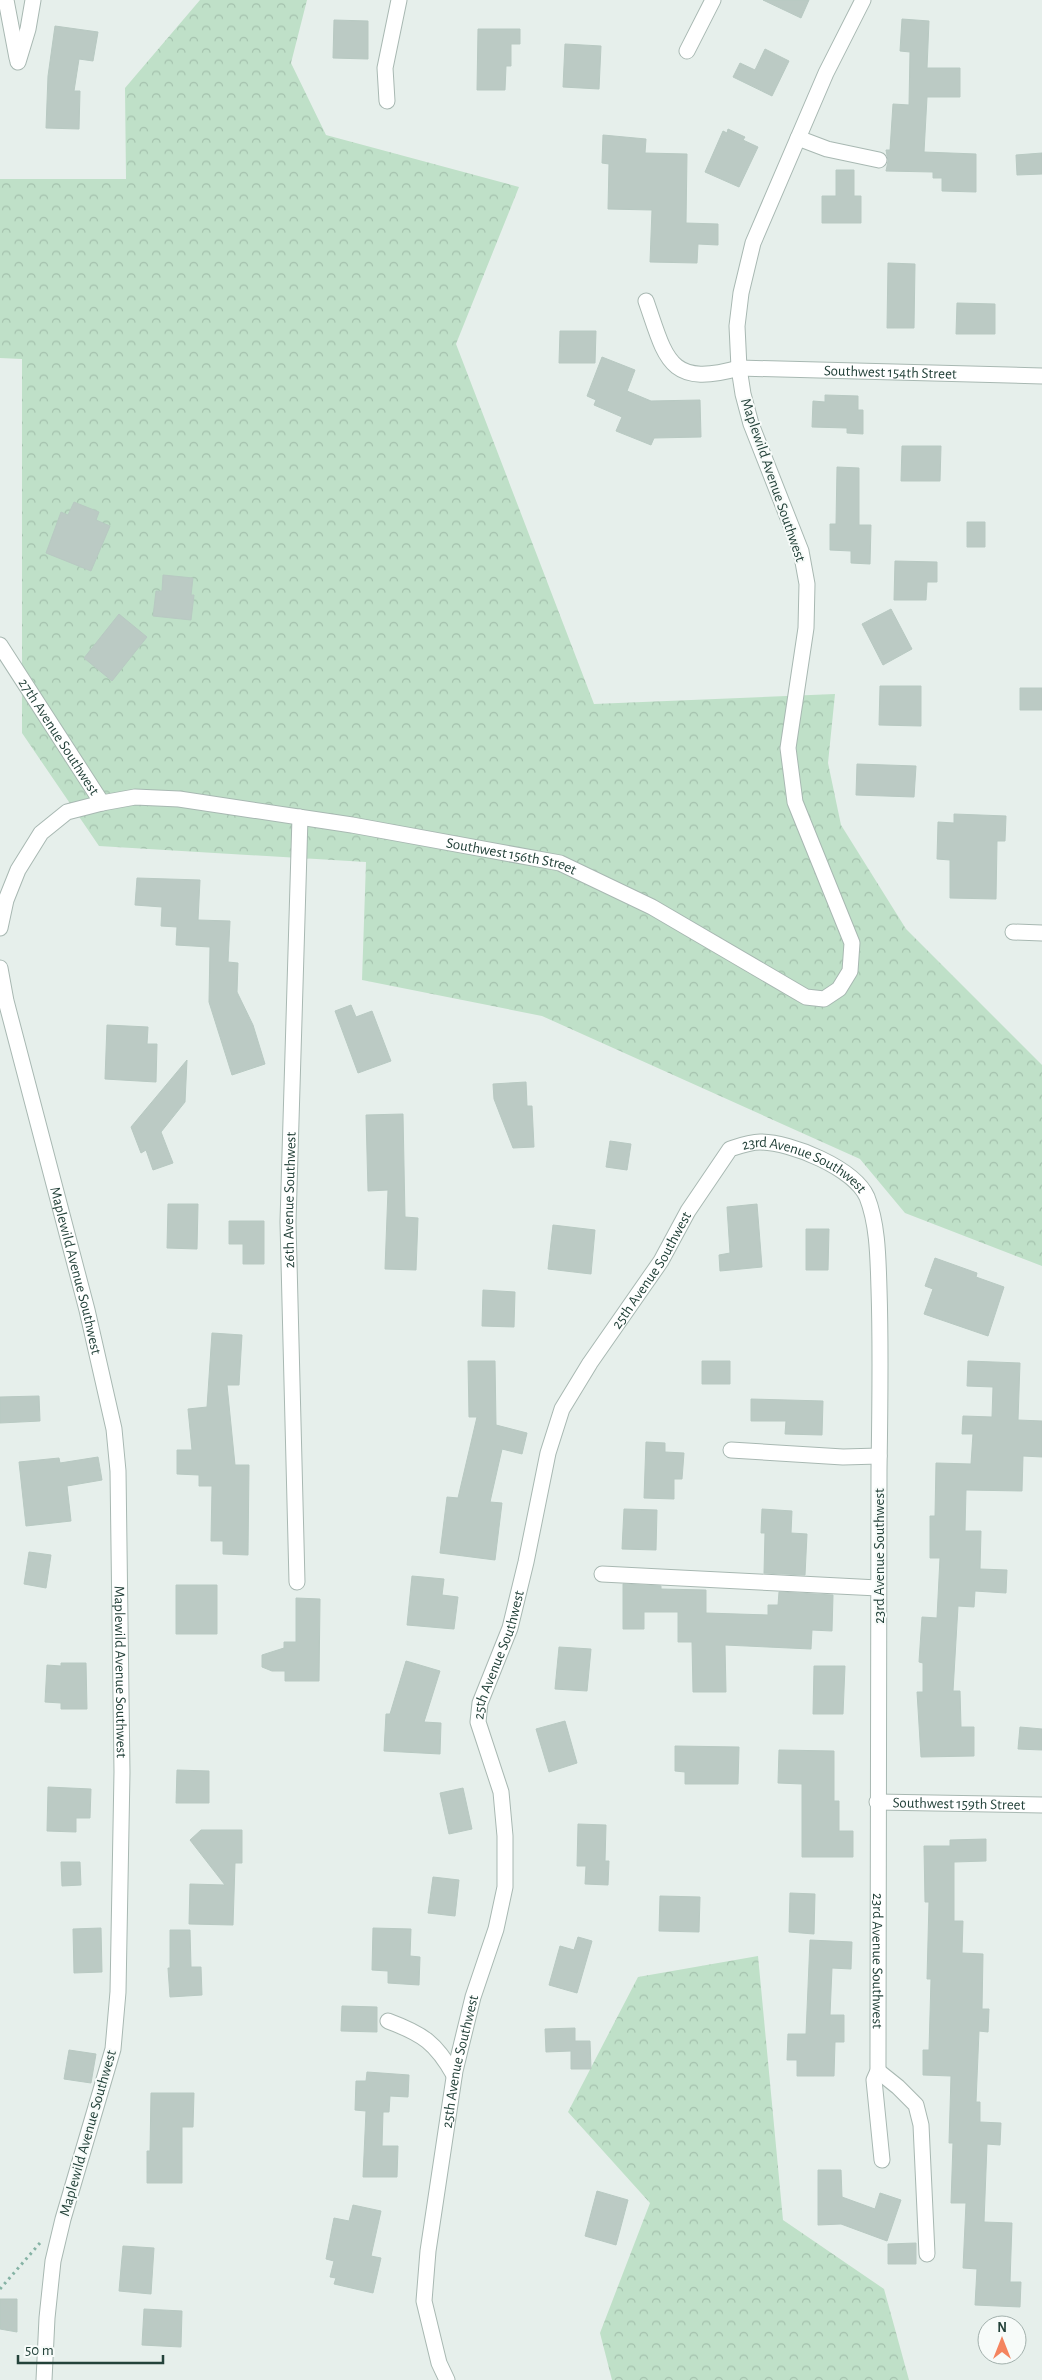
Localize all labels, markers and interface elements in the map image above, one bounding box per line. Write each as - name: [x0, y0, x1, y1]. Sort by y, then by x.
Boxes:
- street label: Southwest 154th Street: [824, 363, 957, 381]
- street label: Maplewild Avenue Southwest: [738, 396, 808, 564]
- street label: 27th Avenue Southwest: [16, 675, 102, 798]
- street label: Southwest 156th Street: [445, 835, 579, 877]
- street label: 26th Avenue Southwest: [280, 1131, 298, 1269]
- street label: 23rd Avenue Southwest: [740, 1134, 870, 1196]
- street label: Maplewild Avenue Southwest: [48, 1185, 104, 1356]
- street label: 25th Avenue Southwest: [609, 1209, 694, 1332]
- street label: 23rd Avenue Southwest: [872, 1488, 887, 1624]
- street label: Maplewild Avenue Southwest: [112, 1586, 129, 1758]
- street label: 25th Avenue Southwest: [471, 1589, 526, 1720]
- street label: Southwest 159th Street: [892, 1795, 1026, 1812]
- street label: 23rd Avenue Southwest: [870, 1893, 885, 2029]
- street label: 25th Avenue Southwest: [439, 1993, 481, 2129]
- street label: Maplewild Avenue Southwest: [57, 2048, 119, 2218]
- north arrow: [977, 2315, 1027, 2365]
- text: N: [997, 2321, 1007, 2335]
- scale bar: [18, 2332, 162, 2364]
- text: 50 m: [25, 2343, 54, 2358]

